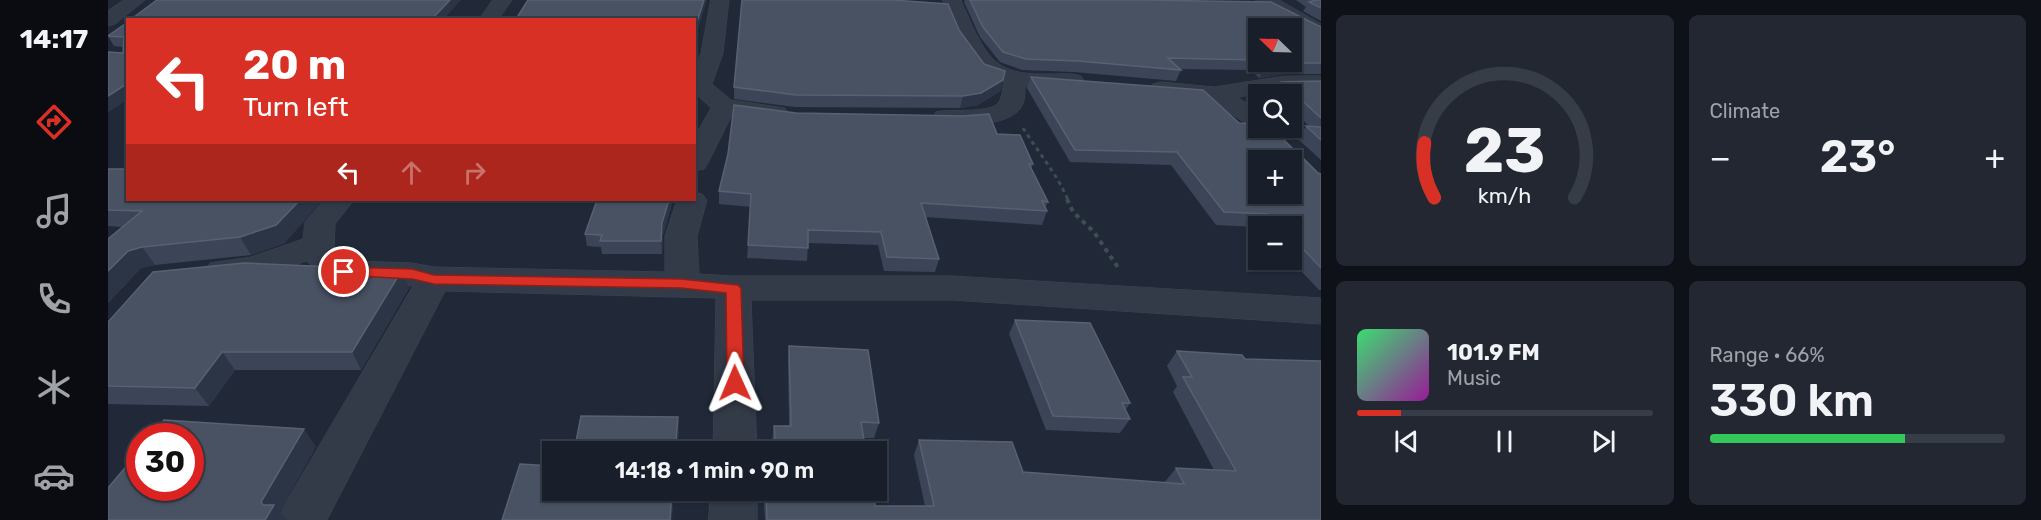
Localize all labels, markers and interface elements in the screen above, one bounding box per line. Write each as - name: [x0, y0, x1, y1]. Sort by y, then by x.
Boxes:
- north arrow: [1248, 18, 1302, 72]
- map controls: [1248, 18, 1302, 270]
- text: 14:17: [20, 23, 88, 55]
- text: 20 m: [243, 40, 346, 90]
- icon: left: [144, 42, 222, 120]
- button: search: [1248, 84, 1302, 138]
- text: Turn left: [243, 91, 348, 123]
- text: Climate: [1710, 99, 1780, 123]
- icon: directions: [33, 101, 75, 143]
- text: 23: [1464, 114, 1546, 188]
- text: 23°: [1820, 130, 1896, 183]
- text: −: [1710, 138, 1731, 177]
- text: +: [1984, 138, 2005, 177]
- button: +: [1248, 150, 1302, 204]
- icon: left: [332, 156, 365, 189]
- icon: ahead: [395, 156, 428, 189]
- icon: right: [458, 156, 491, 189]
- text: km/h: [1478, 183, 1532, 208]
- icon: music: [33, 190, 75, 232]
- button: −: [1248, 216, 1302, 270]
- pin: [318, 246, 369, 297]
- icon: arrive: [327, 255, 360, 288]
- icon: phone: [33, 278, 75, 320]
- text: 101.9 FM: [1447, 339, 1540, 366]
- text: Range · 66%: [1710, 343, 1825, 367]
- position arrow: [703, 351, 767, 415]
- icon: climate: [33, 366, 75, 408]
- text: Music: [1447, 366, 1501, 390]
- text: 330 km: [1710, 374, 1874, 427]
- speed limit sign: 30: [126, 423, 204, 501]
- icon: previous: [1390, 425, 1423, 458]
- icon: pause: [1488, 425, 1521, 458]
- icon: next: [1587, 425, 1620, 458]
- icon: car: [33, 455, 75, 497]
- text: 14:18 · 1 min · 90 m: [615, 457, 814, 484]

